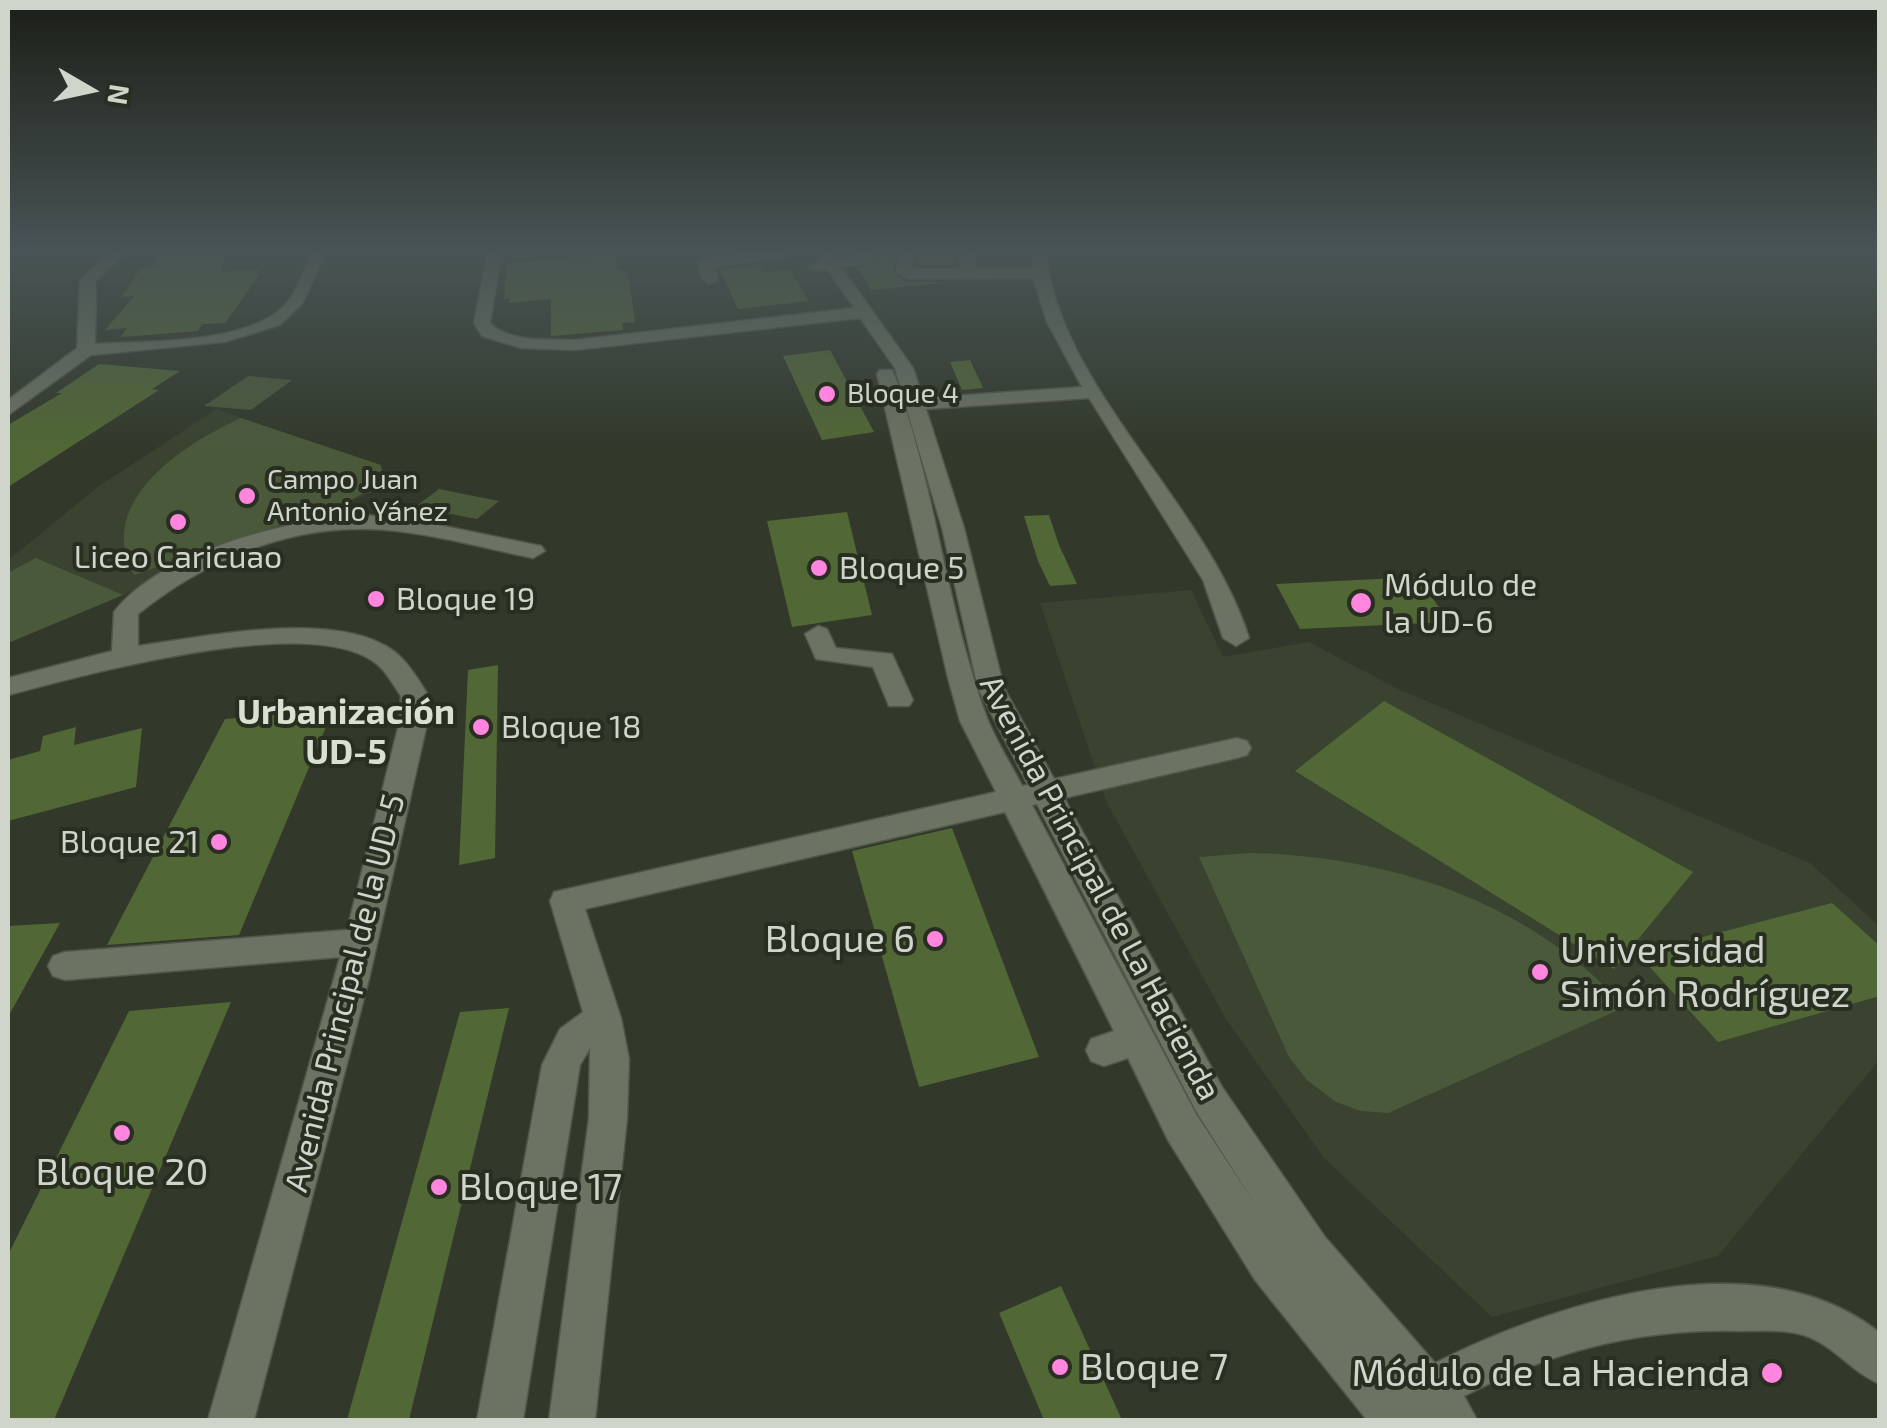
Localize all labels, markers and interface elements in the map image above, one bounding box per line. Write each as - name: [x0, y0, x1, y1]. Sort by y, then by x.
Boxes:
- north arrow: [40, 40, 140, 140]
- text: N: [101, 82, 138, 107]
- place label: Bloque 4: [847, 377, 959, 411]
- marker: Bloque 4: [816, 383, 838, 405]
- place label: Campo Juan Antonio Yánez: [267, 463, 448, 529]
- marker: Campo Juan Antonio Yánez: [236, 485, 258, 507]
- marker: Liceo Caricuao: [167, 511, 189, 533]
- place label: Liceo Caricuao: [74, 538, 282, 576]
- place label: Bloque 5: [839, 549, 964, 587]
- marker: Bloque 5: [808, 557, 830, 579]
- place label: Módulo de la UD-6: [1384, 566, 1537, 641]
- place label: Bloque 19: [396, 580, 535, 618]
- marker: Bloque 19: [365, 588, 387, 610]
- marker: Módulo de la UD-6: [1348, 590, 1374, 616]
- street label: Avenida Principal de La Hacienda: [971, 669, 1229, 1107]
- district label: Urbanización UD-5: [237, 691, 455, 773]
- place label: Bloque 18: [501, 708, 641, 746]
- marker: Bloque 18: [470, 716, 492, 738]
- street label: Avenida Principal de la UD-5: [277, 790, 413, 1196]
- place label: Bloque 21: [60, 823, 199, 861]
- marker: Bloque 21: [208, 831, 230, 853]
- place label: Bloque 6: [765, 916, 915, 962]
- place label: Universidad Simón Rodríguez: [1560, 927, 1850, 1016]
- marker: Bloque 6: [924, 928, 946, 950]
- marker: Universidad Simón Rodríguez: [1529, 961, 1551, 983]
- marker: Bloque 20: [111, 1122, 133, 1144]
- place label: Bloque 20: [36, 1149, 208, 1195]
- place label: Bloque 17: [459, 1164, 622, 1210]
- marker: Bloque 17: [428, 1176, 450, 1198]
- place label: Bloque 7: [1080, 1344, 1228, 1390]
- place label: Módulo de La Hacienda: [1351, 1350, 1750, 1396]
- marker: Bloque 7: [1049, 1356, 1071, 1378]
- marker: Módulo de La Hacienda: [1759, 1360, 1785, 1386]

